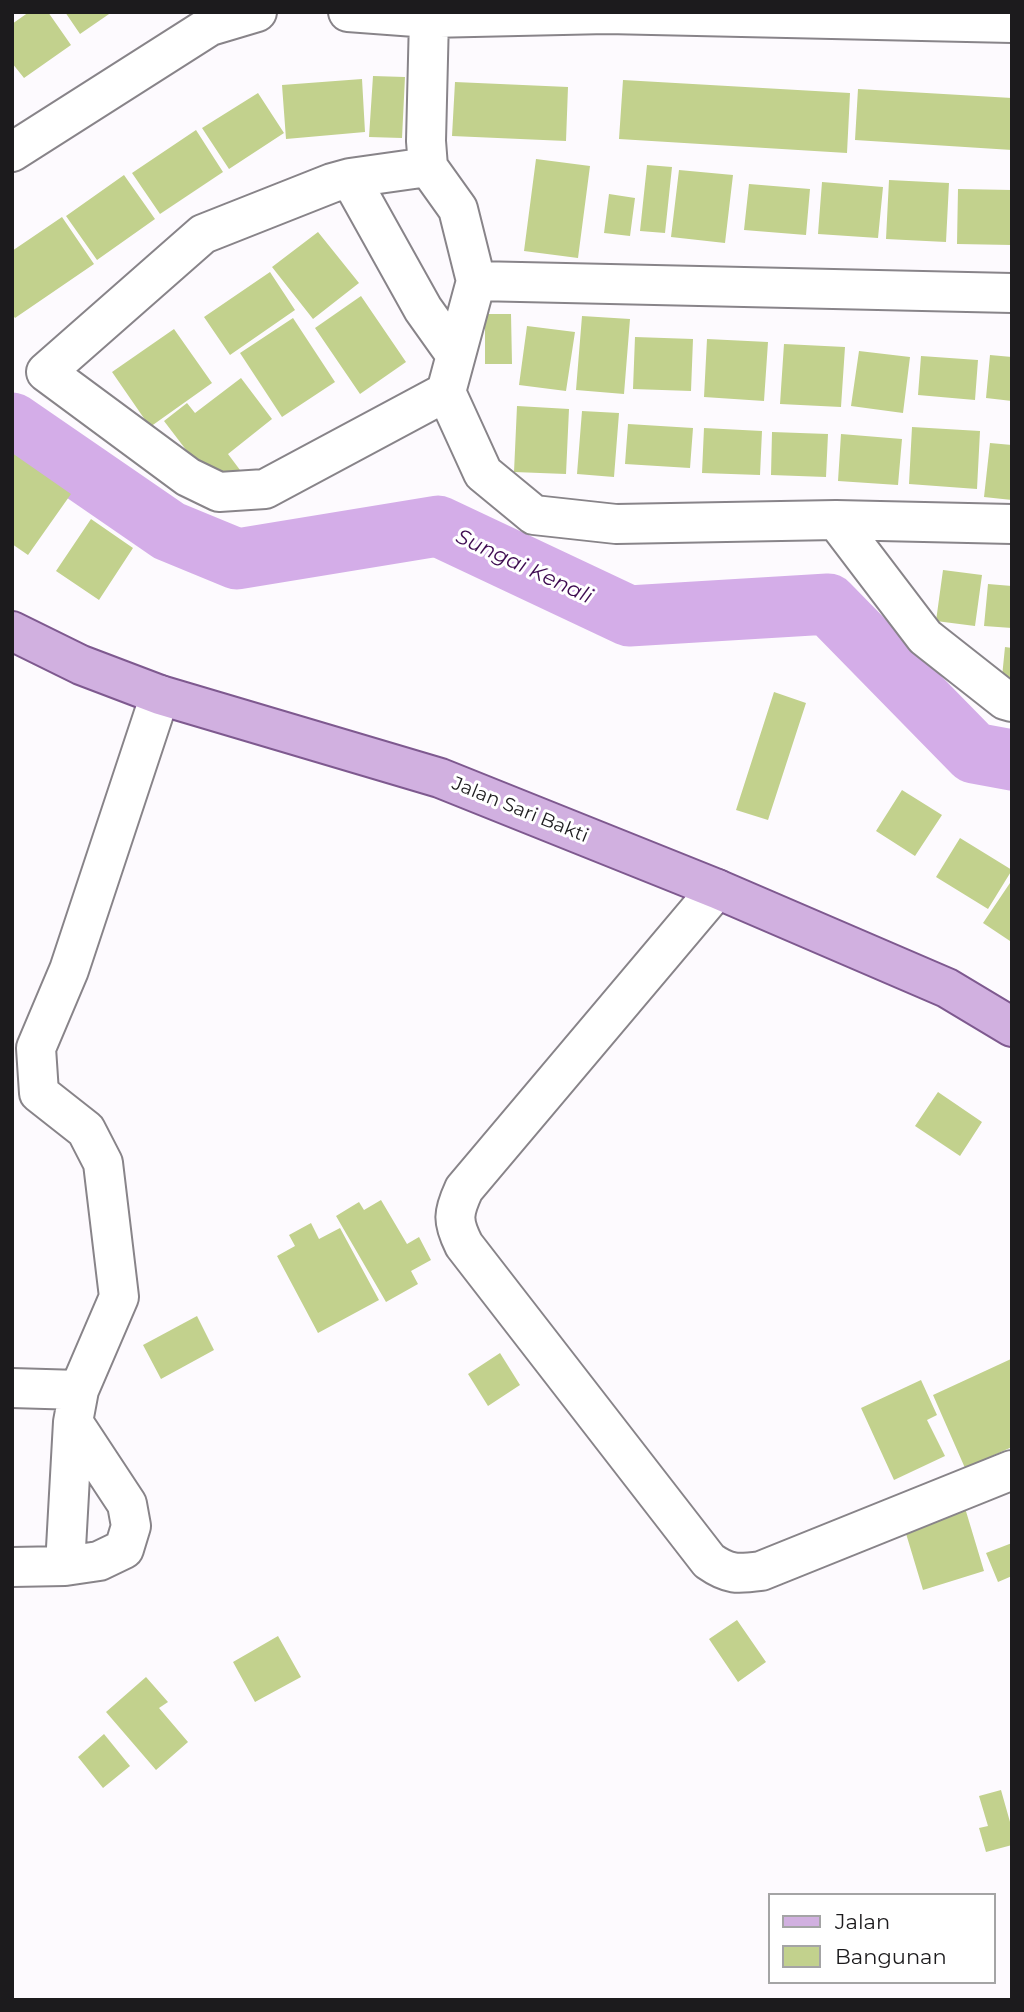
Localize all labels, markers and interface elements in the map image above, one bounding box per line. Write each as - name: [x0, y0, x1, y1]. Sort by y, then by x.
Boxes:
- water label: Sungai Kenali: [452, 524, 596, 610]
- street label: Jalan Sari Bakti: [448, 772, 592, 848]
- legend: [768, 1893, 996, 1984]
- text: Jalan: [835, 1909, 890, 1934]
- text: Bangunan: [835, 1944, 947, 1969]

